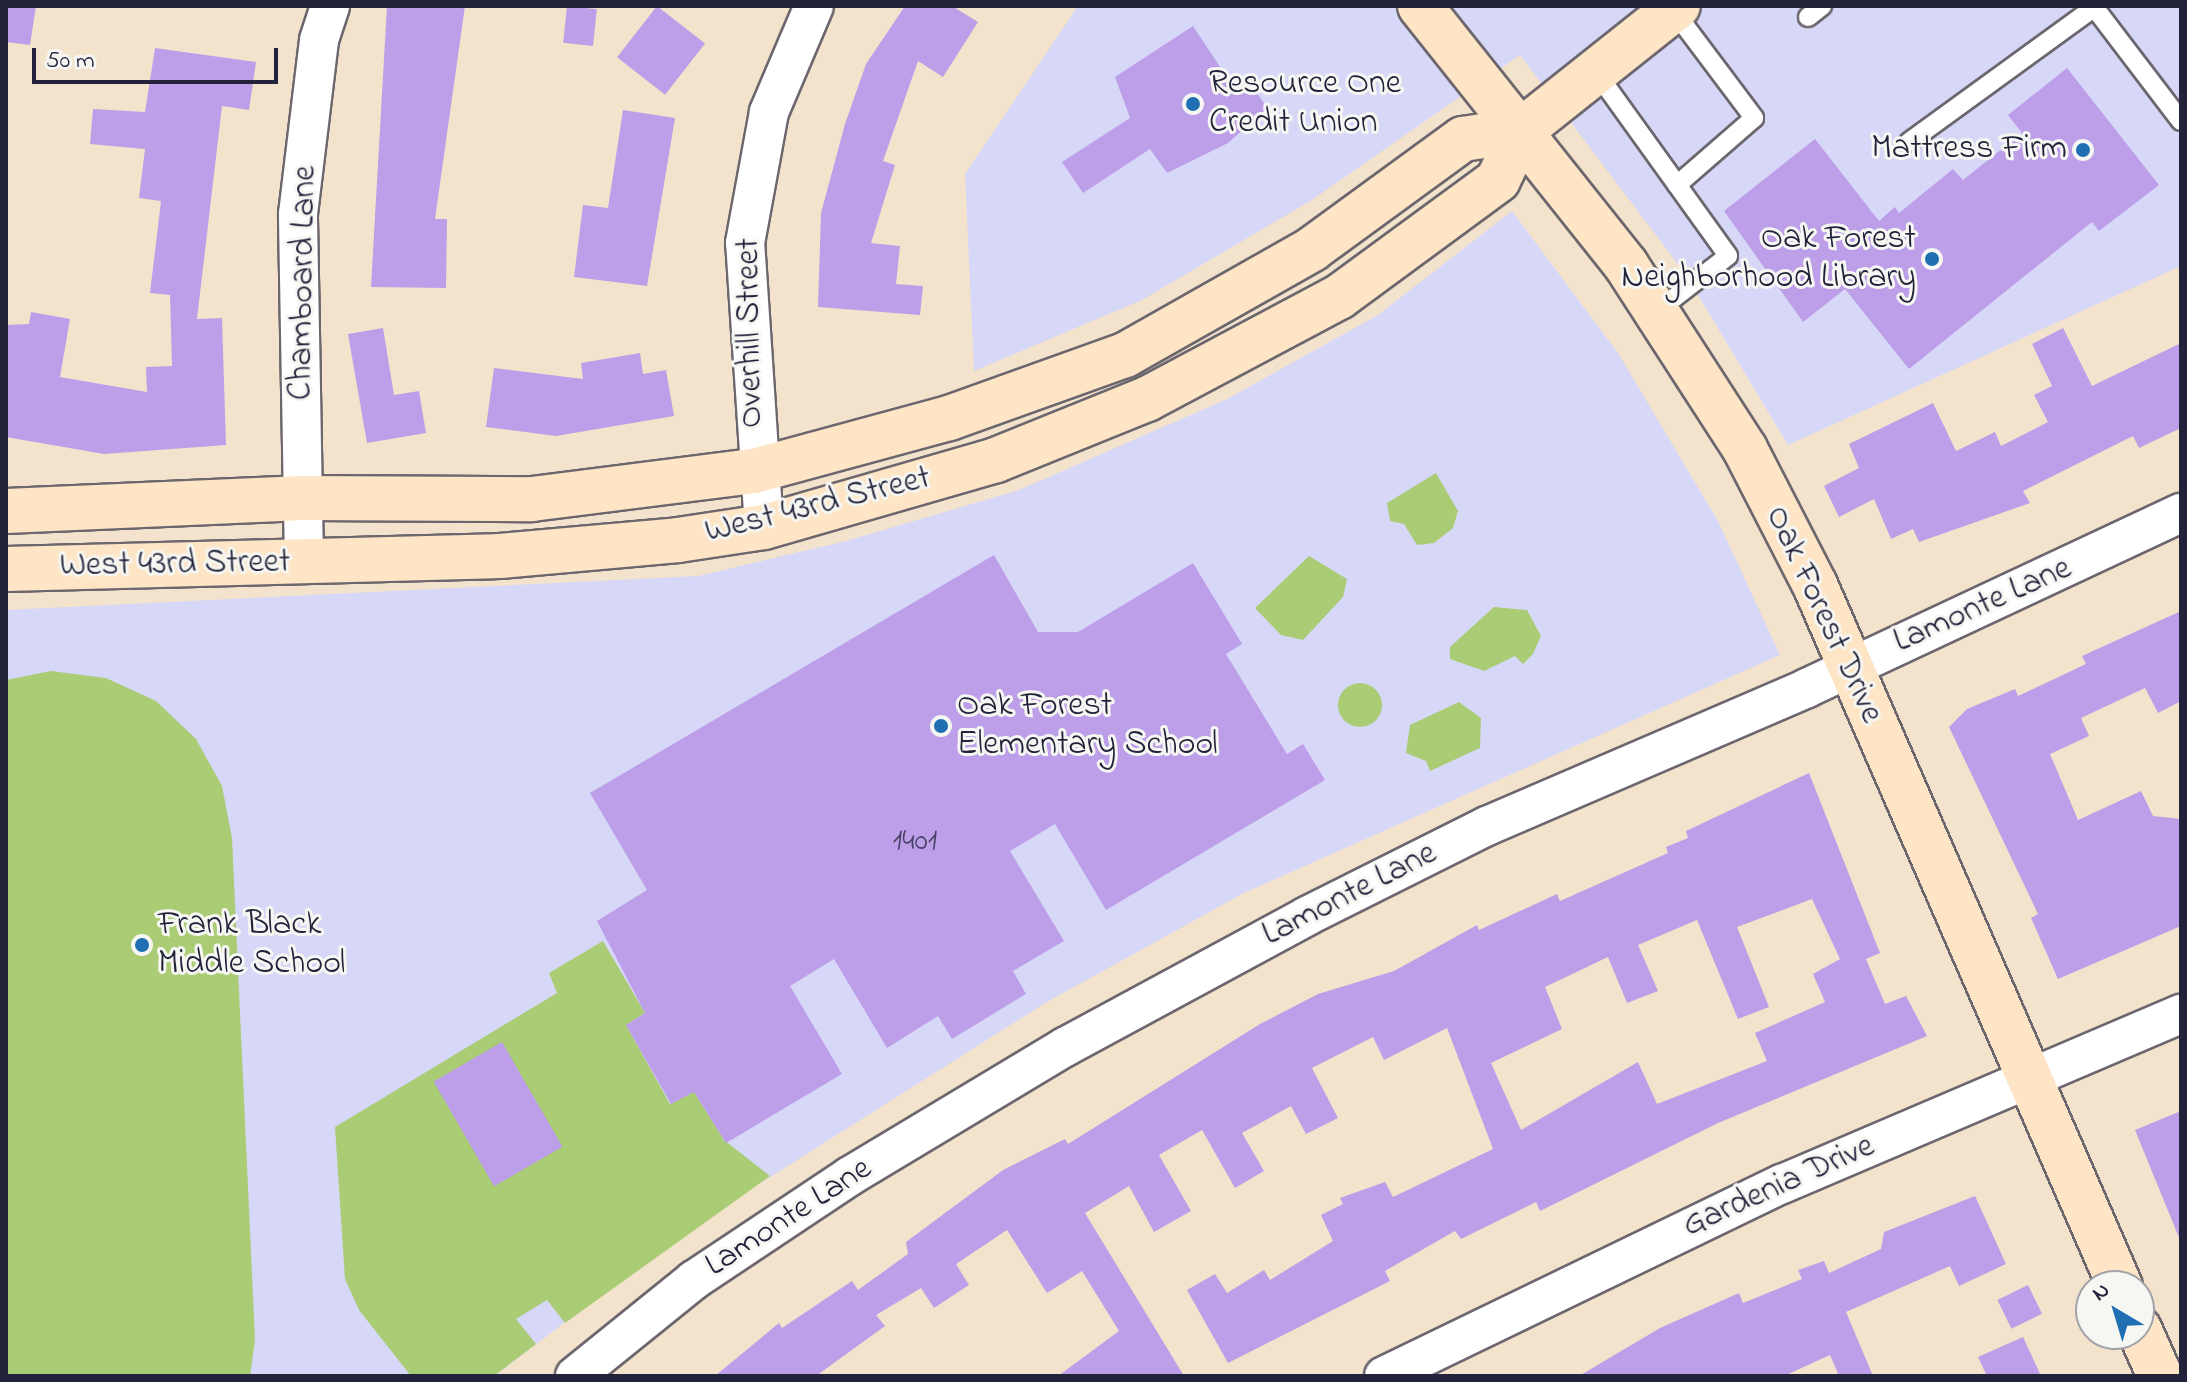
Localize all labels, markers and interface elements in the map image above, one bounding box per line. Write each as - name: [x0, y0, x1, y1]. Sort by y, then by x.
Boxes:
- scale bar: [36, 32, 282, 82]
- text: 50 m: [46, 44, 95, 79]
- place label: Resource One Credit Union: [1209, 64, 1401, 144]
- marker: Resource One Credit Union: [1184, 95, 1202, 113]
- place label: Mattress Firm: [1871, 130, 2067, 170]
- marker: Mattress Firm: [2074, 141, 2092, 159]
- street label: Chamboard Lane: [282, 165, 326, 401]
- place label: Oak Forest Neighborhood Library: [1621, 219, 1916, 298]
- street label: Overhill Street: [729, 238, 773, 428]
- marker: Oak Forest Neighborhood Library: [1923, 250, 1941, 268]
- street label: West 43rd Street: [701, 458, 935, 554]
- street label: Oak Forest Drive: [1755, 500, 1891, 730]
- street label: West 43rd Street: [59, 543, 291, 587]
- street label: Lamonte Lane: [1888, 549, 2078, 663]
- place label: Oak Forest Elementary School: [957, 686, 1218, 766]
- marker: Oak Forest Elementary School: [932, 717, 950, 735]
- house number: 1401: [893, 824, 937, 860]
- street label: Lamonte Lane: [1256, 834, 1444, 956]
- place label: Frank Black Middle School: [158, 905, 346, 984]
- marker: Frank Black Middle School: [133, 936, 151, 954]
- street label: Gardenia Drive: [1677, 1127, 1881, 1247]
- street label: Lamonte Lane: [698, 1149, 880, 1287]
- north arrow: [2075, 1270, 2155, 1350]
- text: N: [2086, 1275, 2117, 1310]

